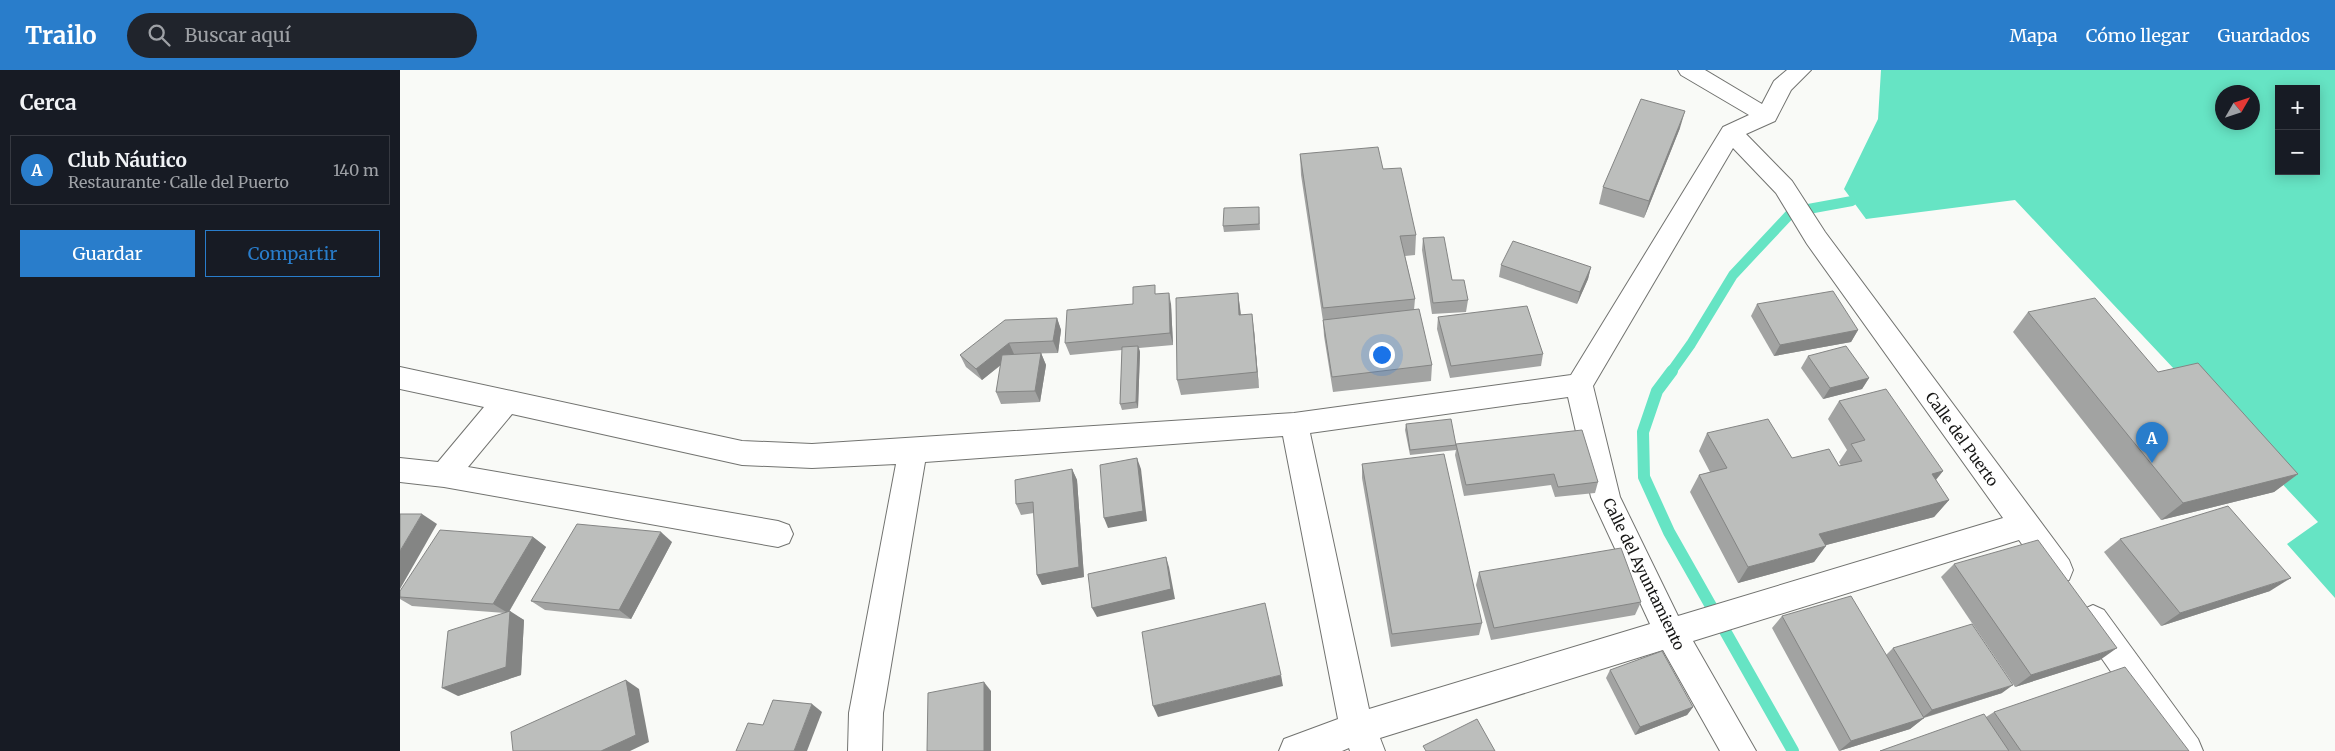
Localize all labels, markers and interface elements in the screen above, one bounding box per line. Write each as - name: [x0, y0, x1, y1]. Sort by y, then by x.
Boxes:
- search box: [127, 13, 477, 58]
- text: Trailo: [25, 20, 97, 51]
- icon: search: [145, 21, 173, 49]
- text: Buscar aquí: [185, 23, 291, 47]
- text: Mapa: [2009, 24, 2058, 47]
- text: Cómo llegar: [2086, 24, 2189, 47]
- text: Guardados: [2217, 24, 2310, 47]
- north arrow: [2215, 85, 2260, 130]
- map controls: [2275, 85, 2320, 175]
- button: +: [2275, 85, 2320, 130]
- text: Cerca: [20, 89, 77, 116]
- button: −: [2275, 130, 2320, 175]
- text: Club Náutico: [68, 148, 187, 172]
- text: A: [31, 160, 43, 180]
- text: 140 m: [333, 160, 379, 180]
- text: Restaurante · Calle del Puerto: [68, 172, 289, 192]
- button: Guardar: [20, 230, 195, 277]
- button: Compartir: [205, 230, 380, 277]
- your location: [1369, 342, 1395, 368]
- street label: Calle del Puerto: [1921, 388, 2003, 490]
- pin: A: [2136, 422, 2168, 463]
- street label: Calle del Ayuntamiento: [1599, 495, 1689, 653]

